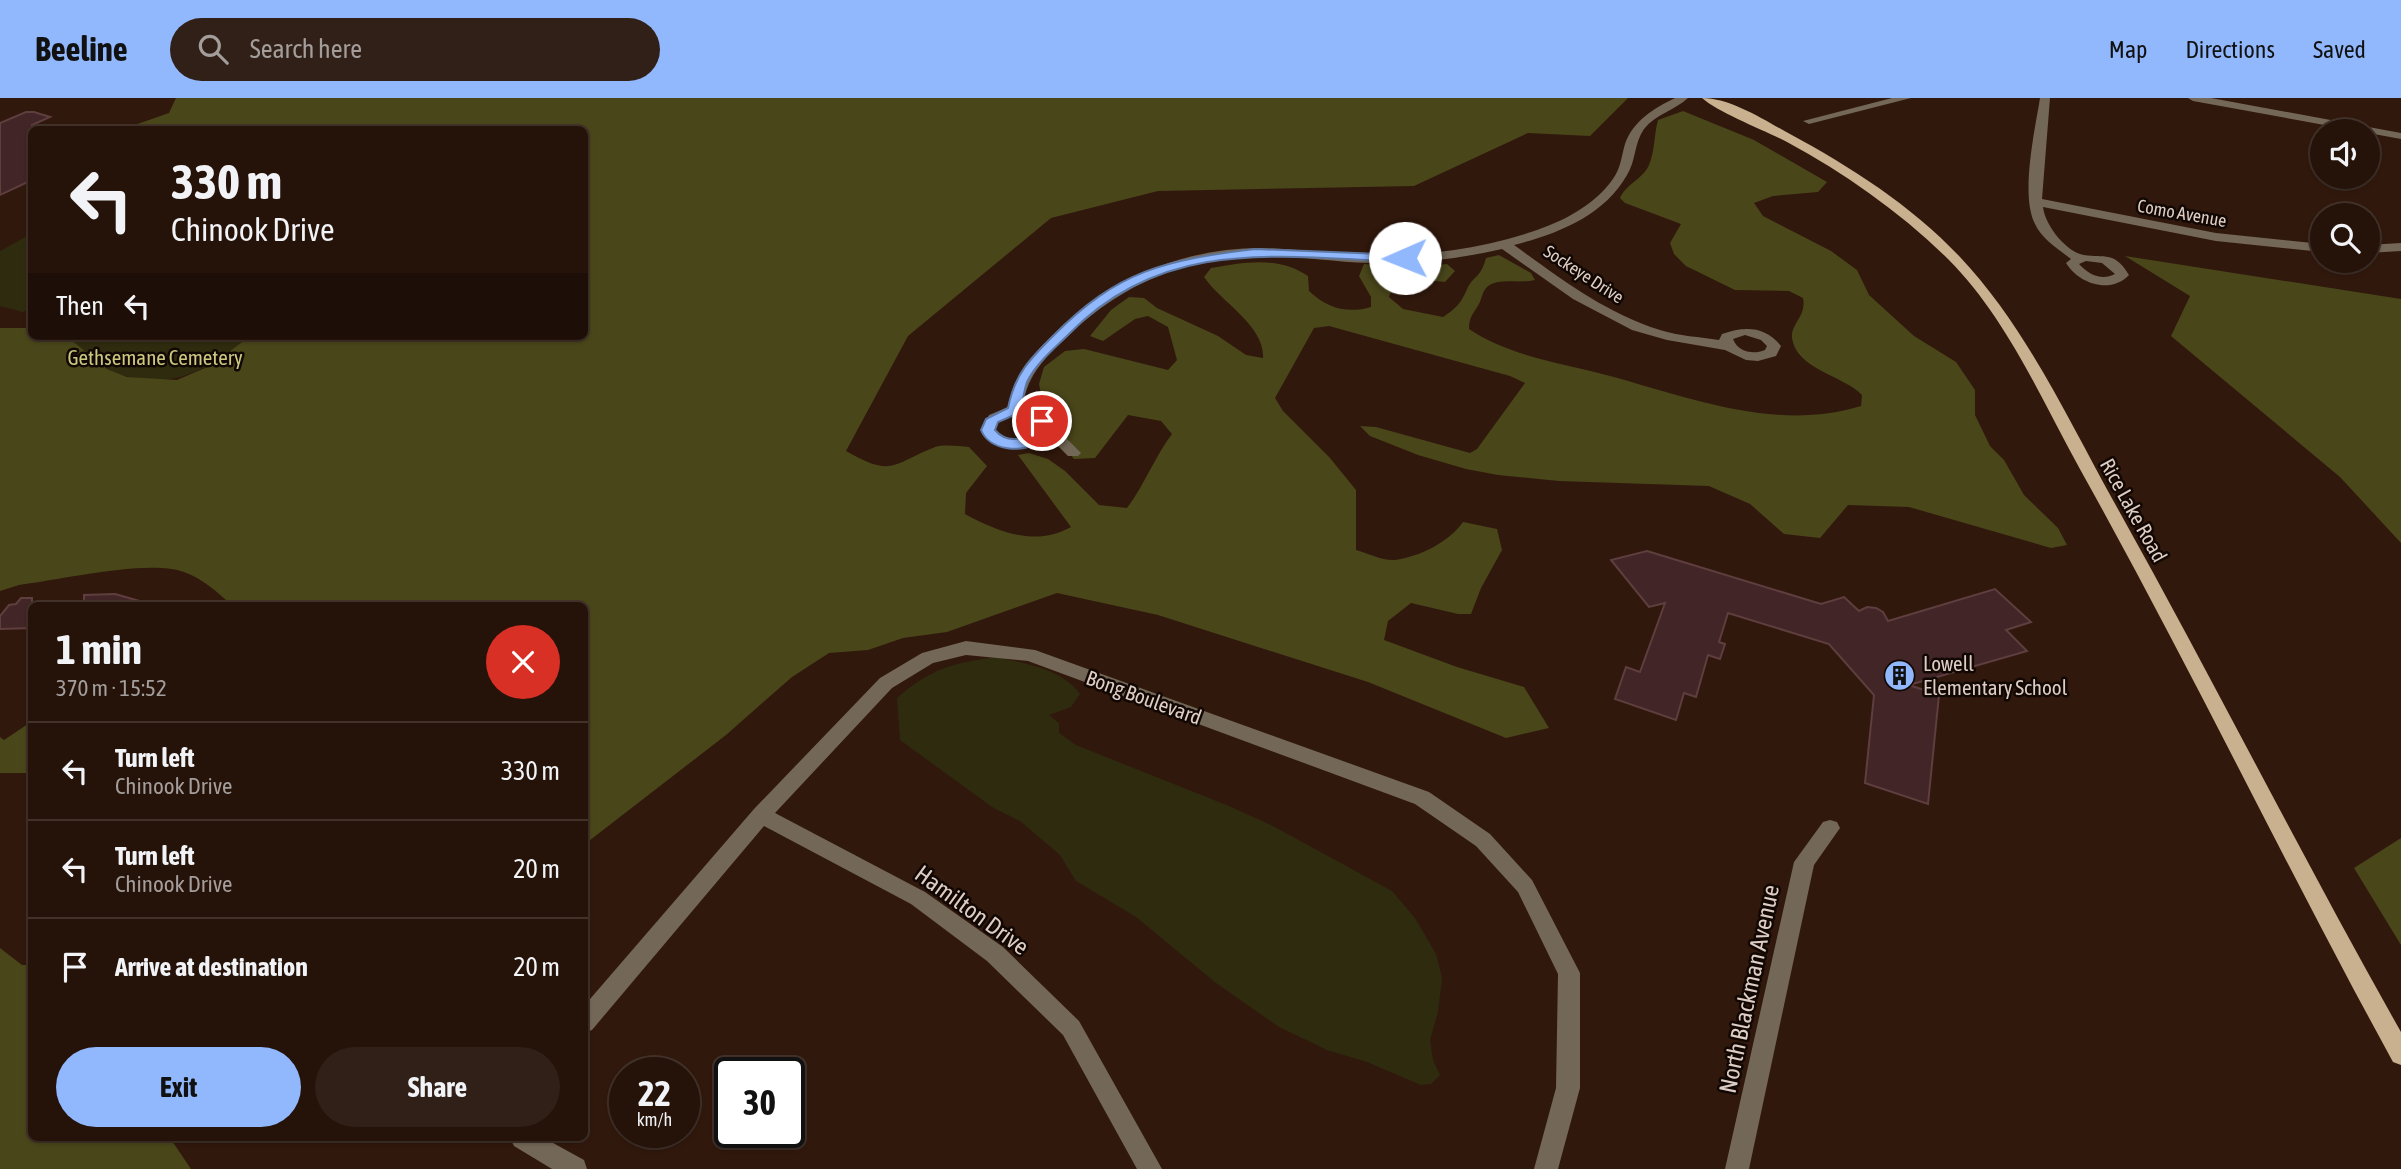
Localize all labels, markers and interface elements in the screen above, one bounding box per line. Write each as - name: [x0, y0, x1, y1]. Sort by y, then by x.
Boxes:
- search box: [170, 18, 660, 81]
- text: Beeline: [35, 30, 128, 68]
- icon: search: [194, 30, 232, 68]
- text: Search here: [250, 34, 362, 64]
- text: Map: [2109, 36, 2147, 63]
- text: Directions: [2185, 36, 2275, 63]
- text: Saved: [2313, 36, 2366, 63]
- map controls: [2310, 119, 2380, 273]
- button: sound: [2310, 119, 2380, 189]
- text: 330 m: [171, 153, 282, 209]
- icon: left: [56, 154, 147, 245]
- street label: Como Avenue: [2136, 195, 2228, 231]
- button: search: [2310, 203, 2380, 273]
- text: Chinook Drive: [171, 211, 334, 248]
- position arrow: [1368, 221, 1442, 295]
- street label: Sockeye Drive: [1540, 240, 1628, 308]
- icon: left: [118, 287, 156, 325]
- text: Then: [56, 291, 104, 321]
- park label: Gethsemane Cemetery: [67, 345, 243, 369]
- pin: [1012, 391, 1072, 451]
- icon: arrive: [1023, 402, 1061, 440]
- street label: Rice Lake Road: [2096, 454, 2172, 566]
- text: 1 min: [56, 625, 142, 673]
- button: close: [486, 625, 560, 699]
- place label: Lowell Elementary School: [1923, 651, 2068, 699]
- building icon: Lowell Elementary School: [1883, 658, 1917, 692]
- street label: Bong Boulevard: [1083, 665, 1205, 729]
- text: 370 m · 15:52: [56, 675, 167, 701]
- text: Turn left: [115, 743, 195, 773]
- icon: left: [56, 752, 94, 790]
- text: 330 m: [501, 756, 560, 786]
- text: Chinook Drive: [115, 773, 232, 799]
- text: Turn left: [115, 841, 195, 871]
- icon: left: [56, 850, 94, 888]
- text: 20 m: [513, 854, 560, 884]
- street label: Hamilton Drive: [910, 860, 1034, 960]
- text: Chinook Drive: [115, 871, 232, 897]
- street label: North Blackman Avenue: [1714, 882, 1784, 1096]
- icon: arrive: [56, 948, 94, 986]
- text: Arrive at destination: [115, 952, 308, 982]
- text: 20 m: [513, 952, 560, 982]
- button: Exit: [56, 1047, 301, 1127]
- button: Share: [315, 1047, 560, 1127]
- speed limit sign: 30: [714, 1057, 805, 1148]
- text: 22: [638, 1073, 671, 1113]
- text: km/h: [637, 1109, 672, 1130]

